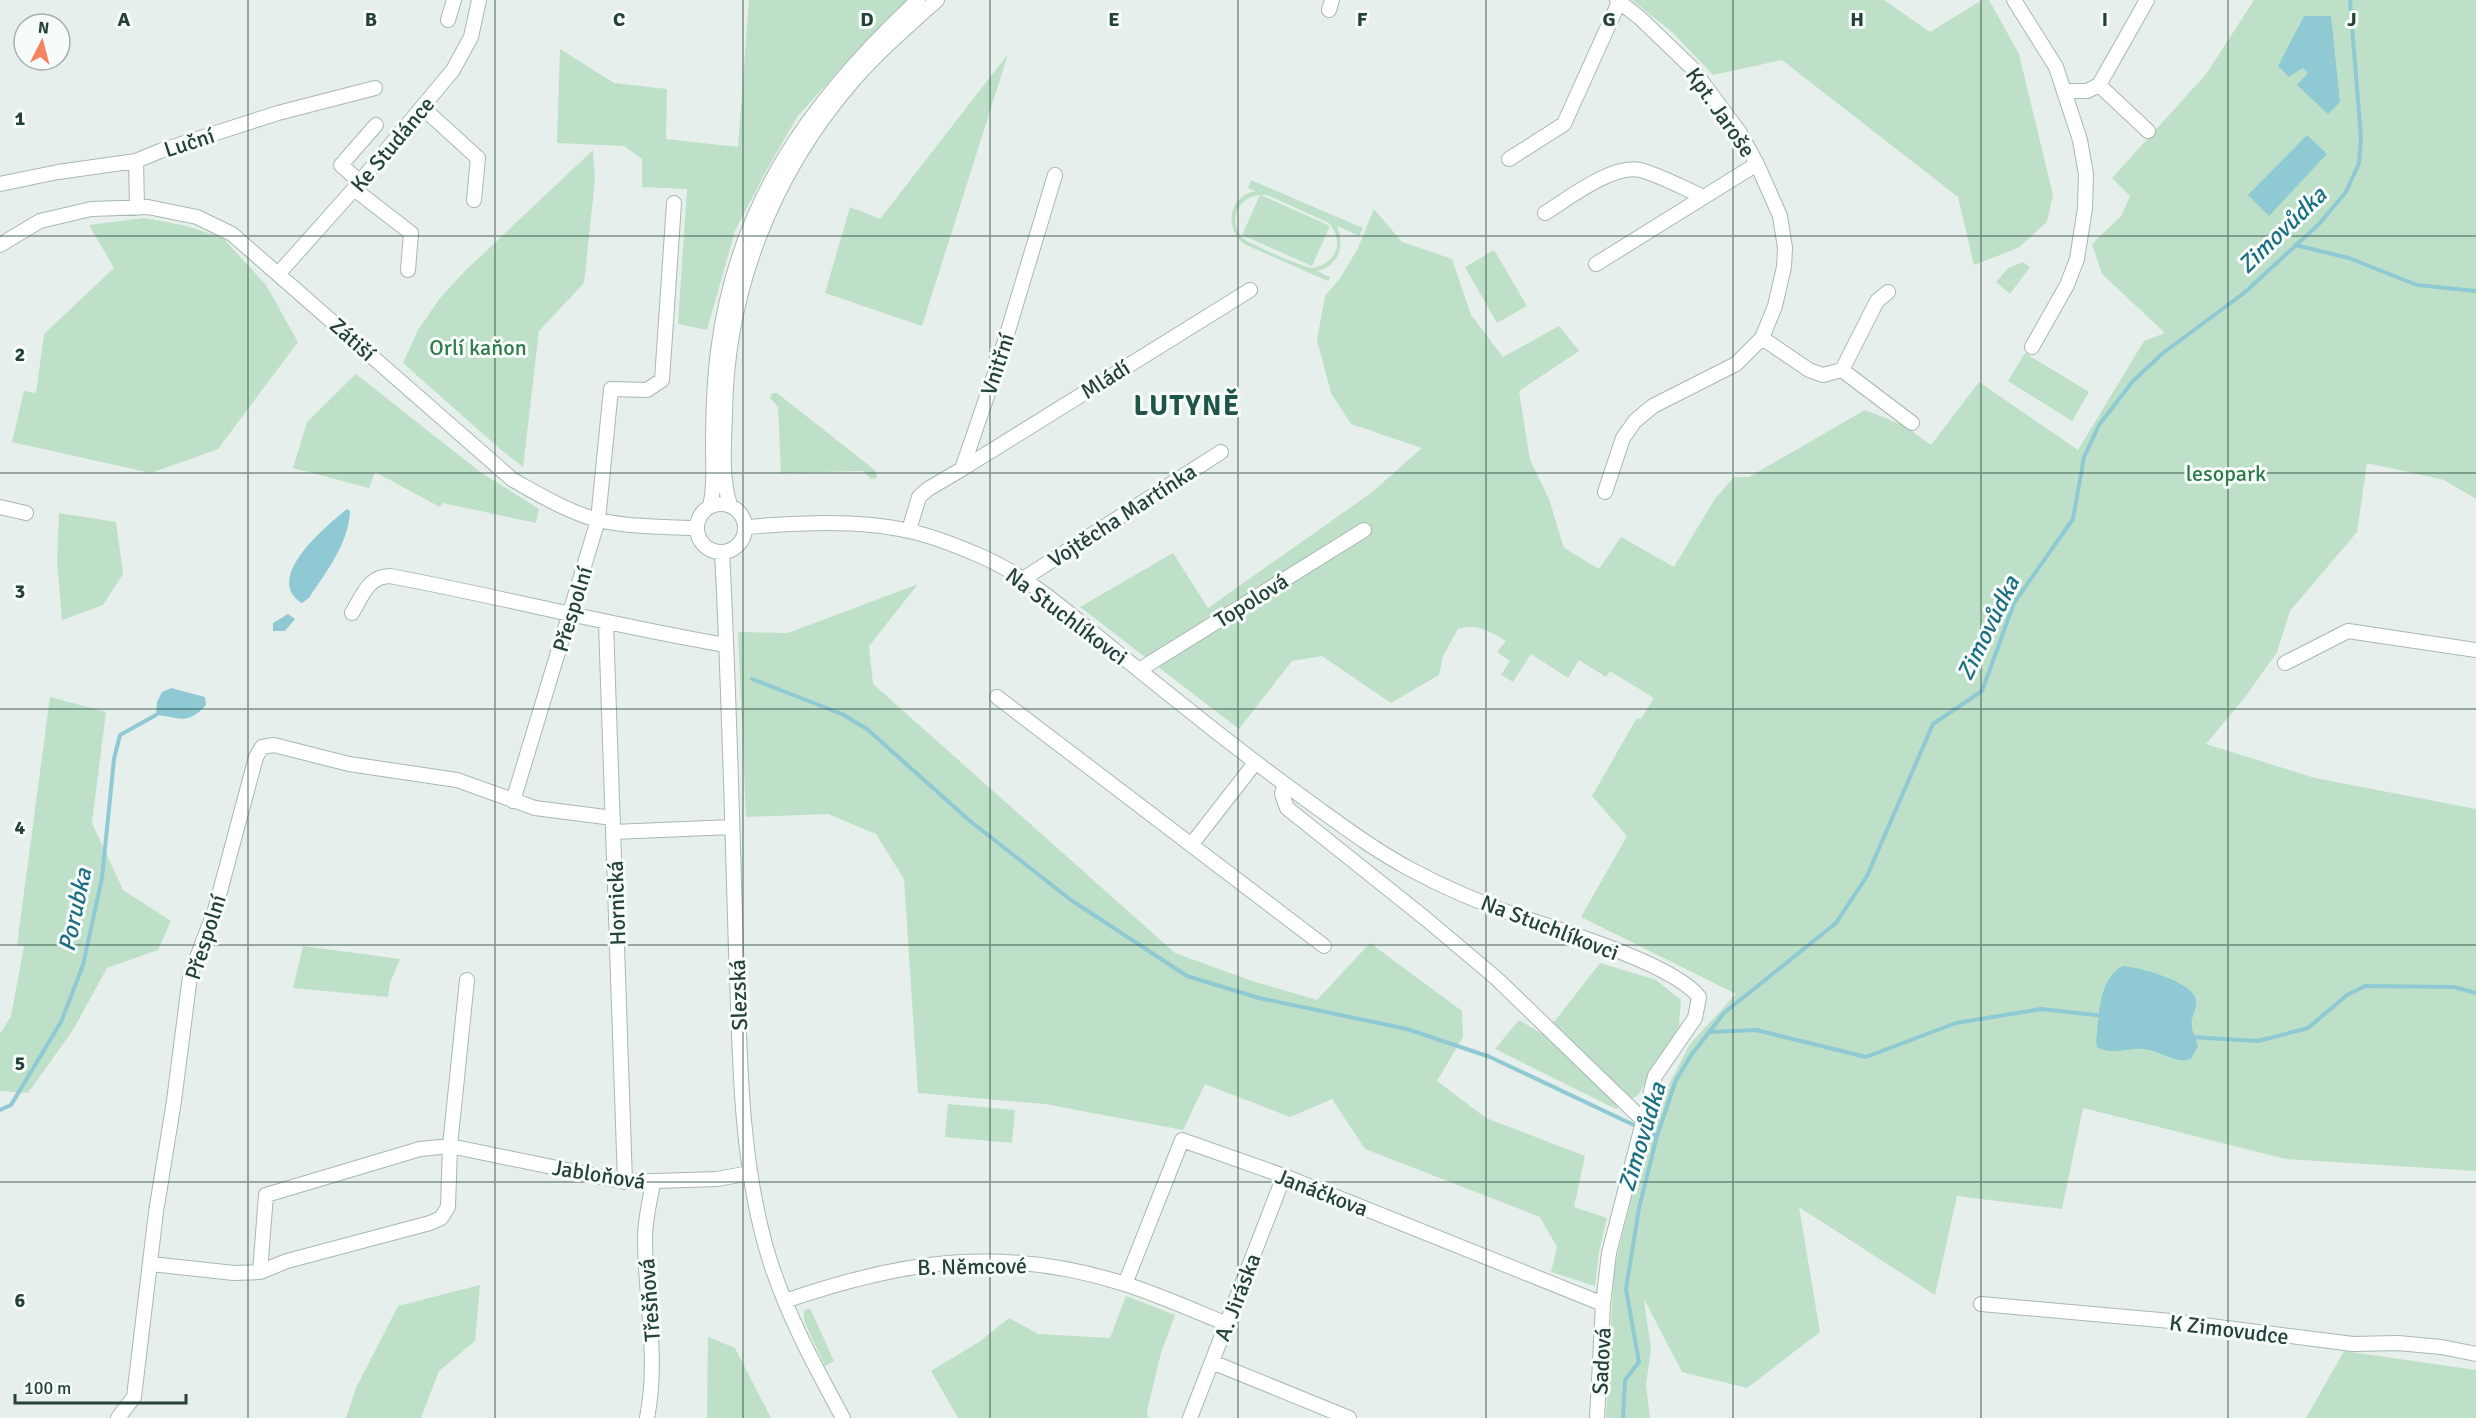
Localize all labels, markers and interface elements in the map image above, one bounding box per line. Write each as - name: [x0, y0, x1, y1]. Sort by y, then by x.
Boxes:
- text: A: [118, 7, 131, 32]
- text: B: [365, 7, 377, 32]
- text: C: [613, 7, 625, 32]
- text: D: [860, 7, 874, 32]
- text: E: [1108, 7, 1120, 32]
- text: F: [1357, 7, 1368, 32]
- text: G: [1602, 7, 1616, 32]
- text: H: [1850, 7, 1864, 32]
- text: I: [2102, 7, 2108, 32]
- text: J: [2347, 7, 2357, 32]
- north arrow: [12, 12, 72, 72]
- text: N: [37, 18, 50, 39]
- street label: Kpt. Jaroše: [1680, 62, 1761, 162]
- street label: Ke Studánce: [345, 91, 440, 198]
- text: 1: [15, 106, 26, 131]
- street label: Luční: [161, 122, 218, 163]
- water label: Zimovůdka: [2231, 180, 2333, 280]
- street label: Zátiší: [324, 312, 381, 367]
- street label: Vnitřní: [975, 330, 1020, 399]
- park label: Orlí kaňon: [429, 334, 527, 361]
- text: 2: [15, 342, 25, 367]
- street label: Mládí: [1076, 354, 1135, 405]
- district label: LUTYNĚ: [1133, 388, 1241, 423]
- street label: Vojtěcha Martínka: [1043, 457, 1201, 573]
- park label: lesopark: [2186, 460, 2266, 487]
- street label: Na Stuchlíkovci: [1000, 562, 1133, 671]
- street label: Přespolní: [547, 563, 598, 655]
- street label: Topolová: [1209, 567, 1293, 634]
- water label: Zimovůdka: [1950, 570, 2026, 685]
- text: 3: [15, 579, 25, 604]
- text: 4: [15, 815, 26, 840]
- street label: Hornická: [602, 860, 631, 946]
- water label: Porubka: [52, 865, 99, 954]
- street label: Na Stuchlíkovci: [1477, 889, 1623, 966]
- street label: Přespolní: [179, 891, 232, 983]
- street label: Slezská: [724, 959, 753, 1031]
- text: 5: [15, 1051, 25, 1076]
- water label: Zimovůdka: [1611, 1078, 1673, 1195]
- street label: Jabloňová: [550, 1154, 647, 1195]
- street label: Janáčkova: [1272, 1163, 1372, 1222]
- street label: A. Jiráska: [1208, 1250, 1266, 1345]
- street label: B. Němcové: [917, 1252, 1027, 1281]
- street label: Třešňová: [633, 1258, 666, 1342]
- text: 6: [15, 1288, 26, 1313]
- street label: K Zimovudce: [2168, 1309, 2290, 1350]
- street label: Sadová: [1586, 1327, 1617, 1395]
- scale bar: [15, 1367, 186, 1405]
- text: 100 m: [24, 1377, 71, 1399]

